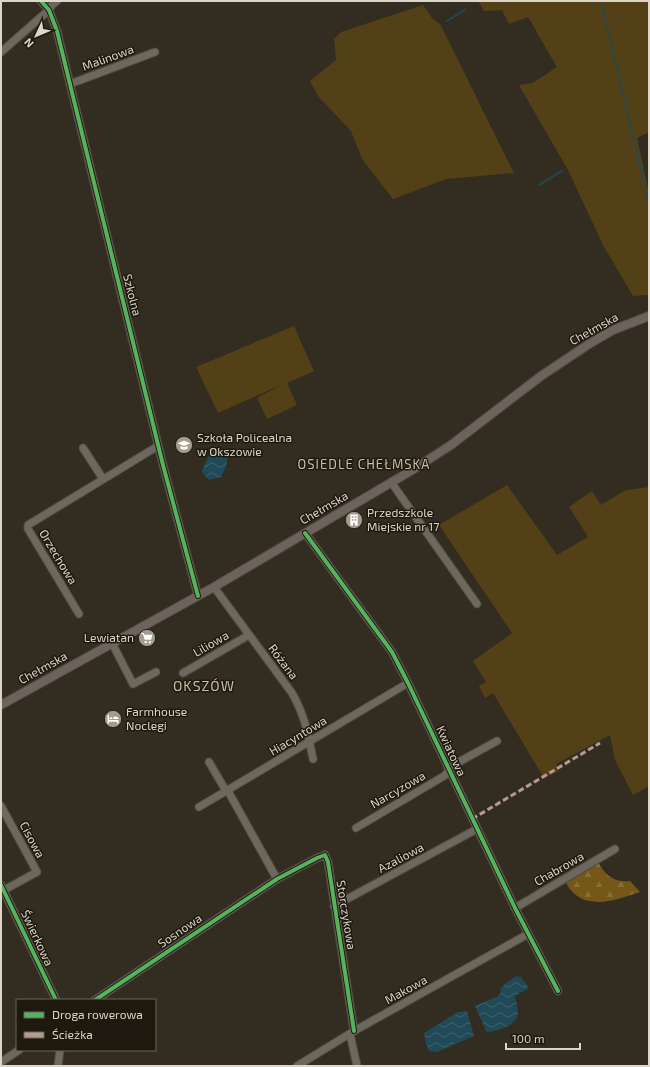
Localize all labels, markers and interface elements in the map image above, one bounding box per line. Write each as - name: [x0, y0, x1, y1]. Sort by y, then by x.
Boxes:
- north arrow: [16, 16, 56, 56]
- text: N: [21, 36, 36, 51]
- street label: Malinowa: [80, 41, 135, 73]
- street label: Szkolna: [121, 272, 145, 317]
- street label: Chełmska: [567, 309, 620, 347]
- place label: Szkoła Policealna w Okszowie: [197, 430, 292, 458]
- school or university icon: Szkoła Policealna w Okszowie: [174, 435, 194, 455]
- district label: OSIEDLE CHEŁMSKA: [298, 456, 430, 472]
- street label: Chełmska: [297, 488, 350, 527]
- place label: Przedszkole Miejskie nr 17: [367, 505, 439, 534]
- building icon: Przedszkole Miejskie nr 17: [344, 510, 364, 530]
- street label: Orzechowa: [37, 527, 81, 586]
- street label: Liliowa: [190, 627, 231, 659]
- supermarket icon: Lewiatan: [137, 628, 157, 648]
- place label: Lewiatan: [84, 630, 134, 644]
- street label: Różana: [266, 641, 302, 682]
- street label: Chełmska: [16, 648, 69, 686]
- district label: OKSZÓW: [173, 677, 235, 694]
- place label: Farmhouse Noclegi: [126, 704, 187, 732]
- hotel icon: Farmhouse Noclegi: [103, 709, 123, 729]
- street label: Hiacyntowa: [266, 713, 329, 758]
- street label: Kwiatowa: [434, 723, 470, 778]
- street label: Narcyzowa: [367, 768, 428, 811]
- street label: Cisowa: [18, 819, 48, 860]
- street label: Azaliowa: [375, 839, 426, 875]
- street label: Chabrowa: [531, 848, 586, 888]
- street label: Storczykowa: [335, 879, 359, 951]
- street label: Świerkowa: [19, 907, 57, 968]
- street label: Sosnowa: [155, 910, 204, 950]
- street label: Makowa: [382, 972, 429, 1006]
- legend: [16, 999, 156, 1051]
- text: Droga rowerowa: [52, 1007, 143, 1021]
- scale bar: [506, 1025, 580, 1051]
- text: Ścieżka: [52, 1027, 93, 1041]
- text: 100 m: [512, 1031, 544, 1045]

